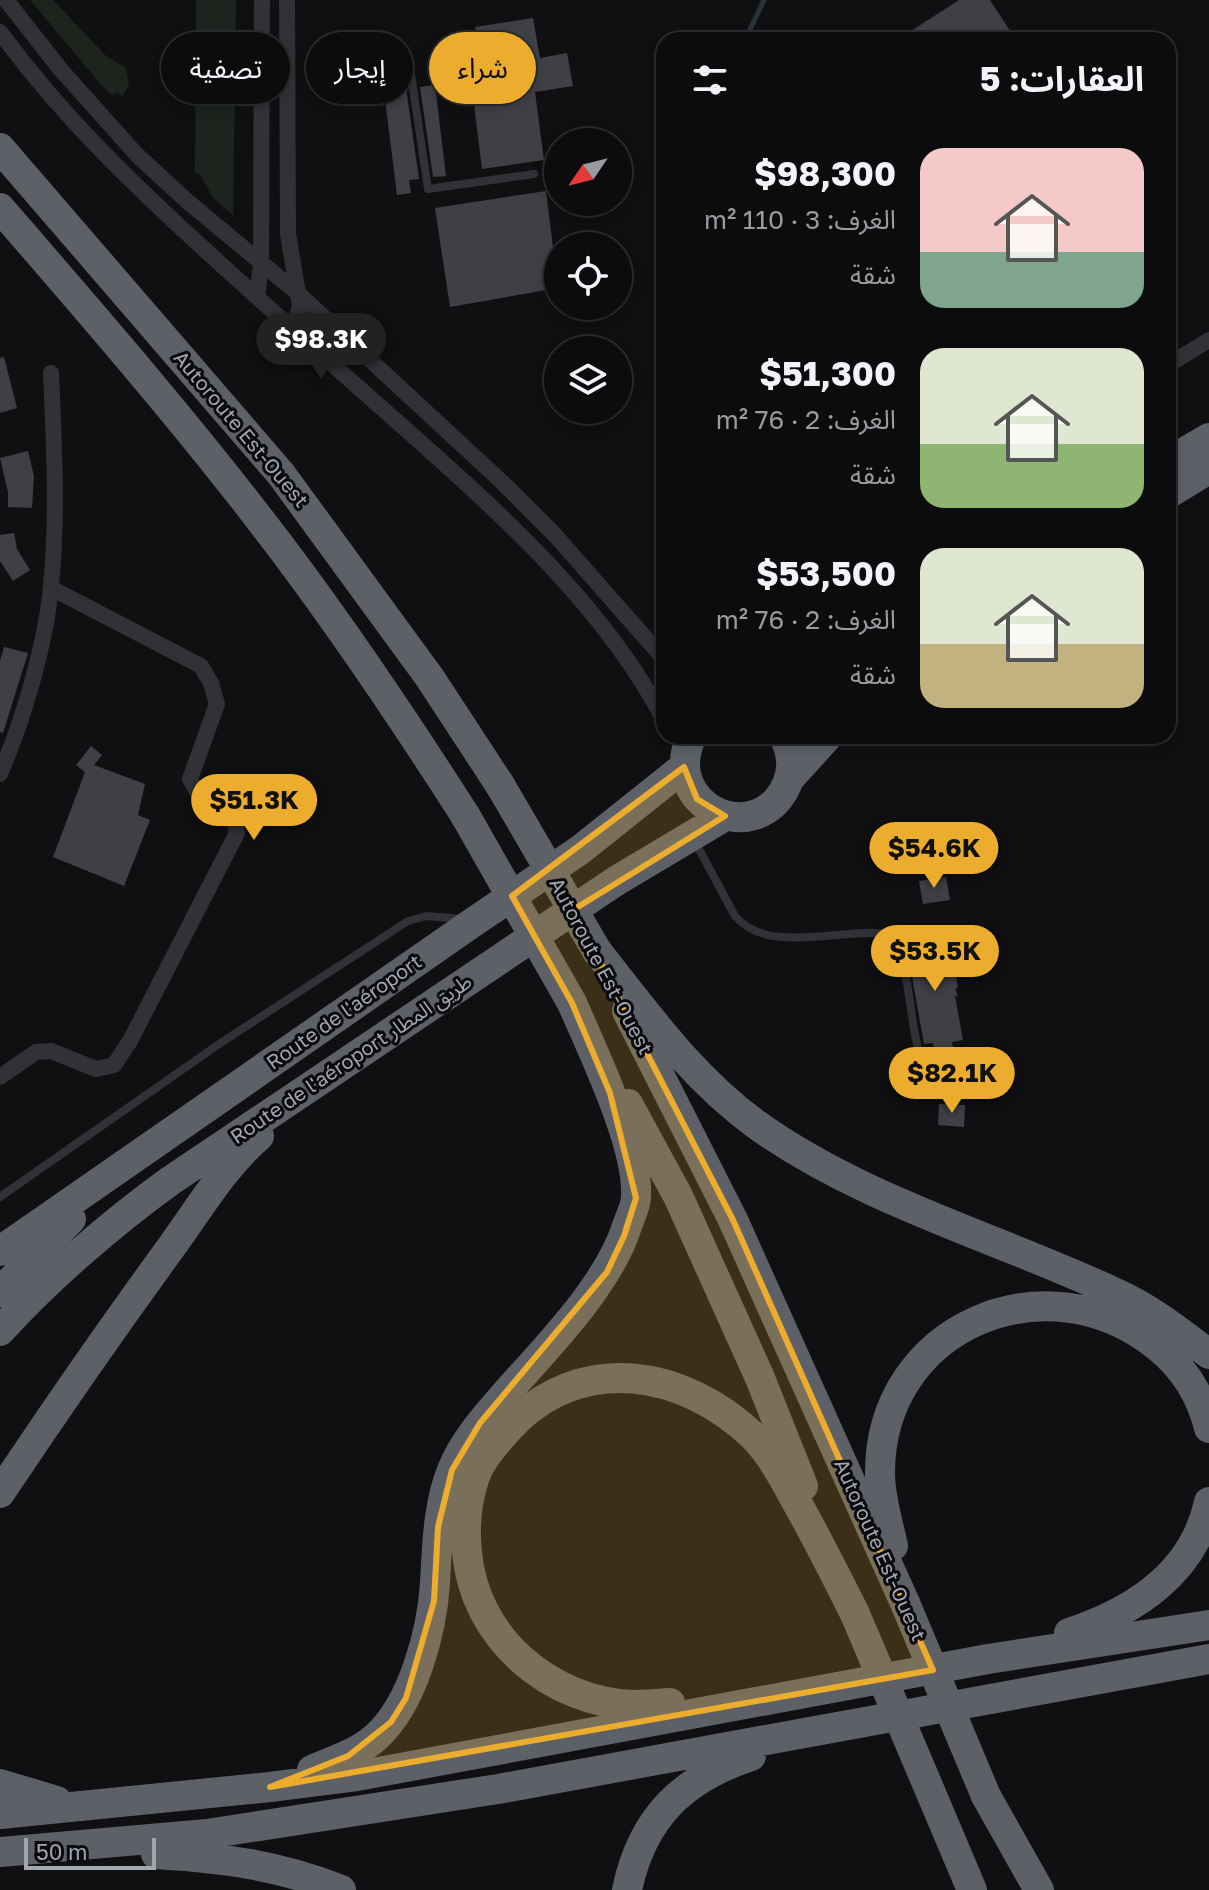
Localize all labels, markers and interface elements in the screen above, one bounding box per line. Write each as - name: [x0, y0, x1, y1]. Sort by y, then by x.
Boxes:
- chip: تصفية: [161, 32, 290, 104]
- chip: إيجار: [306, 32, 413, 104]
- chip: شراء: [429, 32, 536, 104]
- icon: filters: [688, 58, 732, 102]
- text: العقارات: 5: [980, 58, 1144, 98]
- north arrow: [544, 128, 632, 216]
- map controls: [544, 128, 632, 424]
- text: $98,300: [754, 153, 896, 193]
- icon: home: [984, 180, 1080, 276]
- text: الغرف: 3 · 110 m²: [704, 204, 896, 235]
- button: locate: [544, 232, 632, 320]
- text: شقة: [850, 259, 896, 290]
- pin: $98.3K: [256, 313, 386, 381]
- text: $98.3K: [274, 323, 368, 354]
- button: layers: [544, 336, 632, 424]
- street label: Autoroute Est-Ouest: [169, 345, 314, 511]
- text: $51,300: [759, 353, 896, 393]
- icon: home: [984, 380, 1080, 476]
- text: الغرف: 2 · 76 m²: [716, 404, 896, 435]
- text: شقة: [850, 459, 896, 490]
- text: $53,500: [756, 553, 896, 593]
- icon: home: [984, 580, 1080, 676]
- text: الغرف: 2 · 76 m²: [716, 604, 896, 635]
- text: شقة: [850, 659, 896, 690]
- pin: $51.3K: [189, 774, 319, 842]
- text: $51.3K: [209, 784, 299, 815]
- pin: $54.6K: [869, 822, 999, 890]
- text: $54.6K: [887, 832, 981, 863]
- street label: Autoroute Est-Ouest: [545, 873, 659, 1058]
- pin: $53.5K: [870, 925, 1000, 993]
- text: $53.5K: [889, 935, 981, 966]
- street label: Route de l'aéroport: [261, 949, 426, 1074]
- street label: Route de l'aéroport طريق المطار: [225, 968, 477, 1150]
- pin: $82.1K: [887, 1047, 1017, 1115]
- text: $82.1K: [907, 1057, 997, 1088]
- street label: Autoroute Est-Ouest: [830, 1455, 932, 1644]
- scale bar: [24, 1834, 156, 1870]
- text: 50 m: [36, 1838, 87, 1865]

